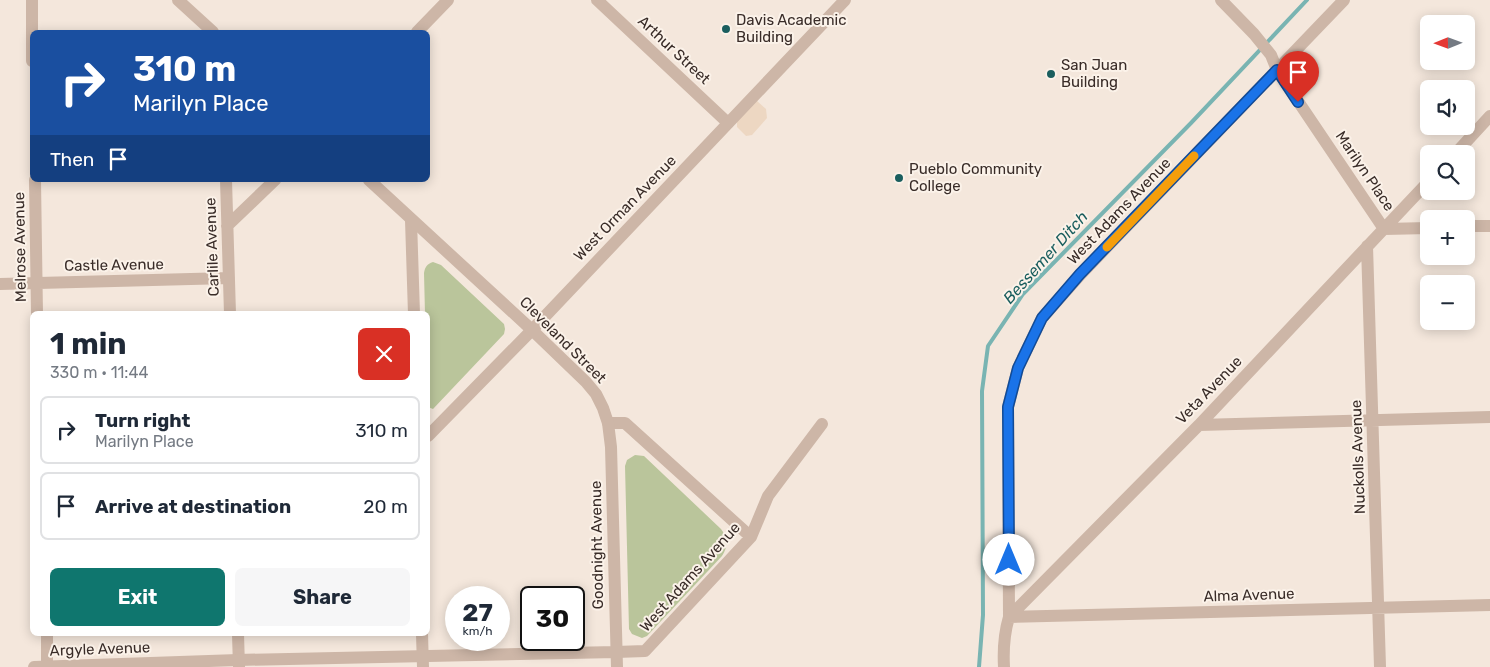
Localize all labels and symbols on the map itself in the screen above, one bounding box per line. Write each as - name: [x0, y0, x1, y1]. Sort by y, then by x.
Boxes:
- place label: Davis Academic Building: [736, 11, 846, 46]
- street label: Arthur Street: [634, 12, 714, 88]
- north arrow: [1420, 15, 1475, 70]
- marker: Davis Academic Building: [720, 23, 732, 35]
- pin: [1277, 51, 1319, 102]
- place label: San Juan Building: [1061, 56, 1127, 91]
- marker: San Juan Building: [1045, 68, 1057, 80]
- street label: Marilyn Place: [1332, 128, 1398, 214]
- street label: West Orman Avenue: [570, 152, 680, 264]
- street label: West Adams Avenue: [1064, 154, 1174, 268]
- place label: Pueblo Community College: [909, 160, 1042, 195]
- marker: Pueblo Community College: [893, 172, 905, 184]
- street label: Melrose Avenue: [10, 192, 30, 302]
- street label: Carlile Avenue: [201, 197, 223, 297]
- water label: Bessemer Ditch: [999, 207, 1092, 307]
- street label: Castle Avenue: [64, 255, 164, 275]
- street label: Cleveland Street: [516, 293, 610, 387]
- street label: Veta Avenue: [1172, 352, 1246, 428]
- street label: Nuckolls Avenue: [1347, 399, 1369, 515]
- street label: Goodnight Avenue: [587, 480, 607, 610]
- street label: West Adams Avenue: [636, 519, 744, 635]
- position arrow: [982, 533, 1034, 585]
- street label: Alma Avenue: [1203, 584, 1295, 606]
- speed limit sign: 30: [520, 586, 585, 651]
- street label: Argyle Avenue: [49, 638, 151, 660]

